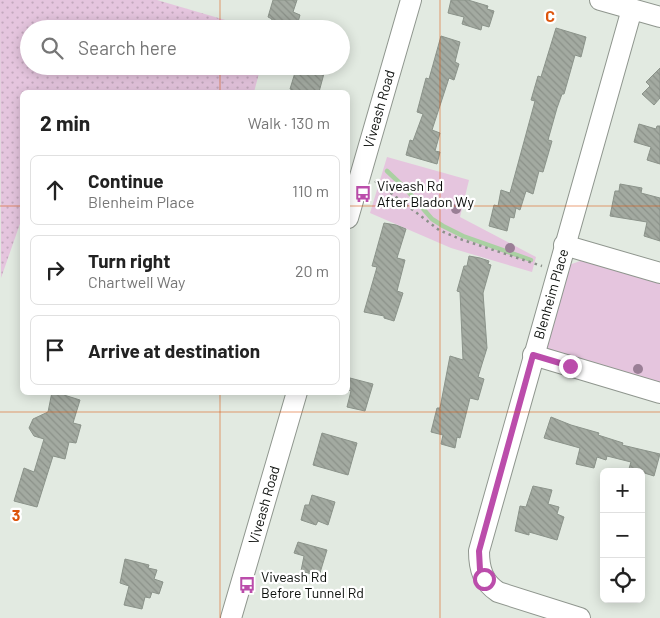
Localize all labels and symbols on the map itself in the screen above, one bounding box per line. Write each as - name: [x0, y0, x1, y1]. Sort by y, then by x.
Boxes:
- text: C: [545, 6, 555, 25]
- street label: Viveash Road: [359, 68, 398, 150]
- place label: Viveash Rd After Bladon Wy: [377, 177, 474, 210]
- bus stop icon: Viveash Rd After Bladon Wy: [353, 184, 373, 204]
- street label: Blenheim Place: [530, 247, 572, 341]
- route end: [559, 355, 582, 378]
- street label: Viveash Road: [244, 464, 283, 546]
- text: 3: [12, 505, 20, 524]
- place label: Viveash Rd Before Tunnel Rd: [261, 568, 364, 601]
- route start: [473, 568, 496, 591]
- bus stop icon: Viveash Rd Before Tunnel Rd: [237, 575, 257, 595]

